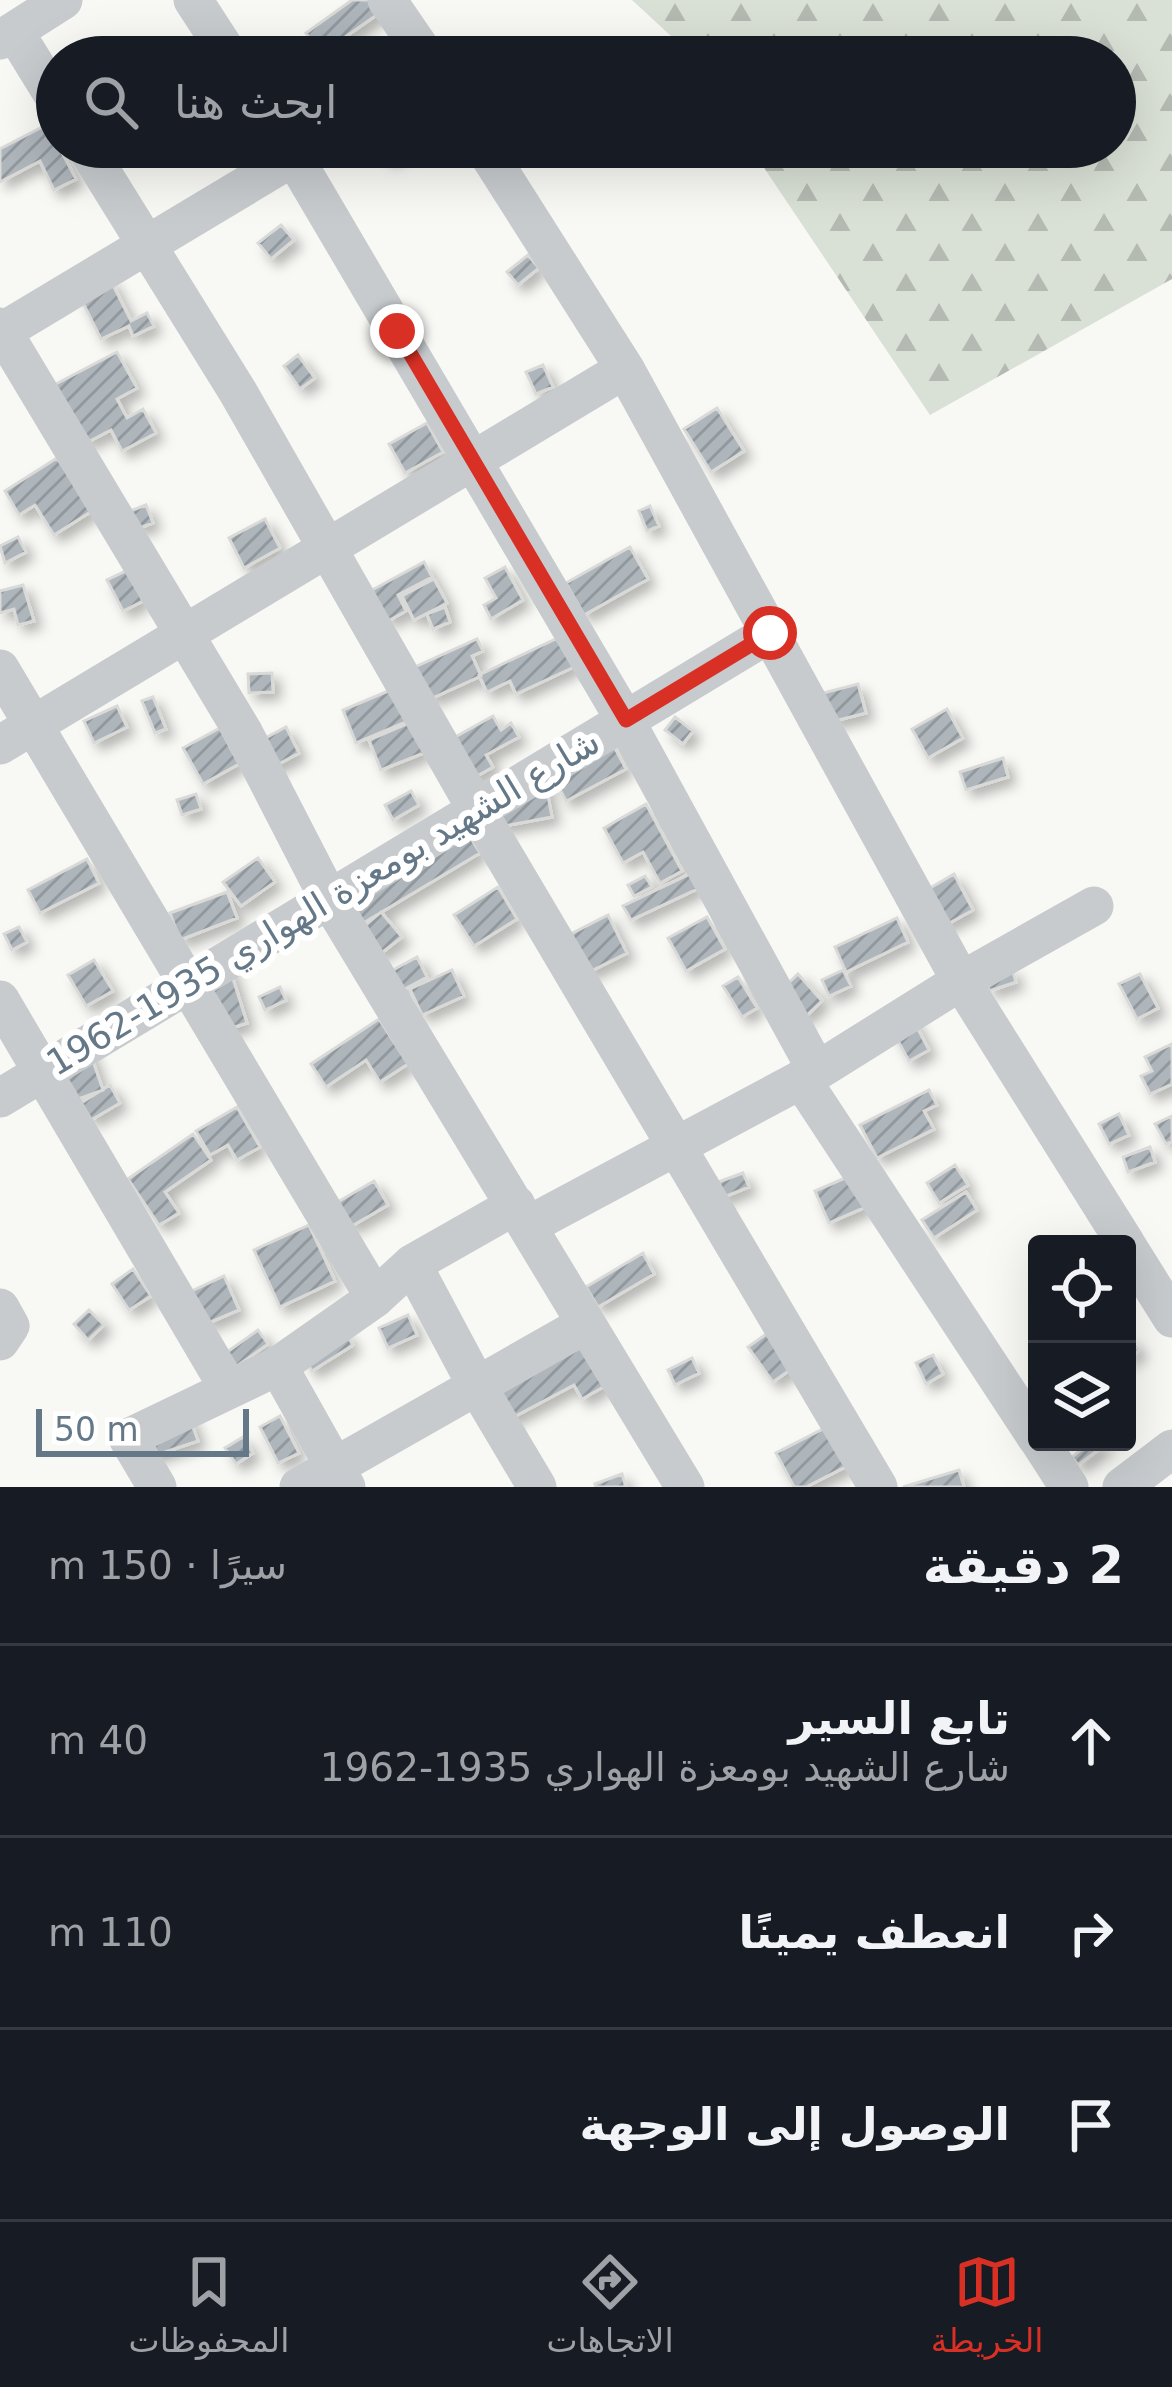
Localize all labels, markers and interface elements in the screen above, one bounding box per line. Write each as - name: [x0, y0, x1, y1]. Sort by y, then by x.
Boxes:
- search box: [36, 36, 1136, 168]
- icon: search: [78, 69, 144, 135]
- text: ابحث هنا: [174, 76, 338, 129]
- route end: [370, 304, 424, 358]
- route start: [743, 606, 797, 660]
- street label: شارع الشهيد بومعزة الهواري 1935-1962: [39, 720, 607, 1085]
- map controls: [1028, 1235, 1136, 1451]
- button: locate: [1028, 1235, 1136, 1343]
- button: layers: [1028, 1343, 1136, 1451]
- scale bar: [36, 1403, 249, 1456]
- text: 50 m: [54, 1410, 139, 1449]
- text: 2 دقيقة: [923, 1536, 1124, 1595]
- text: سيرًا · 150 m: [48, 1543, 287, 1588]
- text: تابع السير: [788, 1692, 1010, 1745]
- icon: ahead: [1058, 1708, 1124, 1774]
- text: 40 m: [48, 1718, 148, 1763]
- text: شارع الشهيد بومعزة الهواري 1935-1962: [320, 1745, 1010, 1790]
- icon: right: [1058, 1900, 1124, 1966]
- text: انعطف يمينًا: [738, 1906, 1010, 1959]
- text: 110 m: [48, 1910, 173, 1955]
- icon: arrive: [1058, 2092, 1124, 2158]
- text: الوصول إلى الوجهة: [580, 2098, 1010, 2151]
- tab: المحفوظات: [129, 2249, 289, 2360]
- tab: الاتجاهات: [547, 2249, 674, 2360]
- tab: الخريطة: [931, 2249, 1043, 2360]

